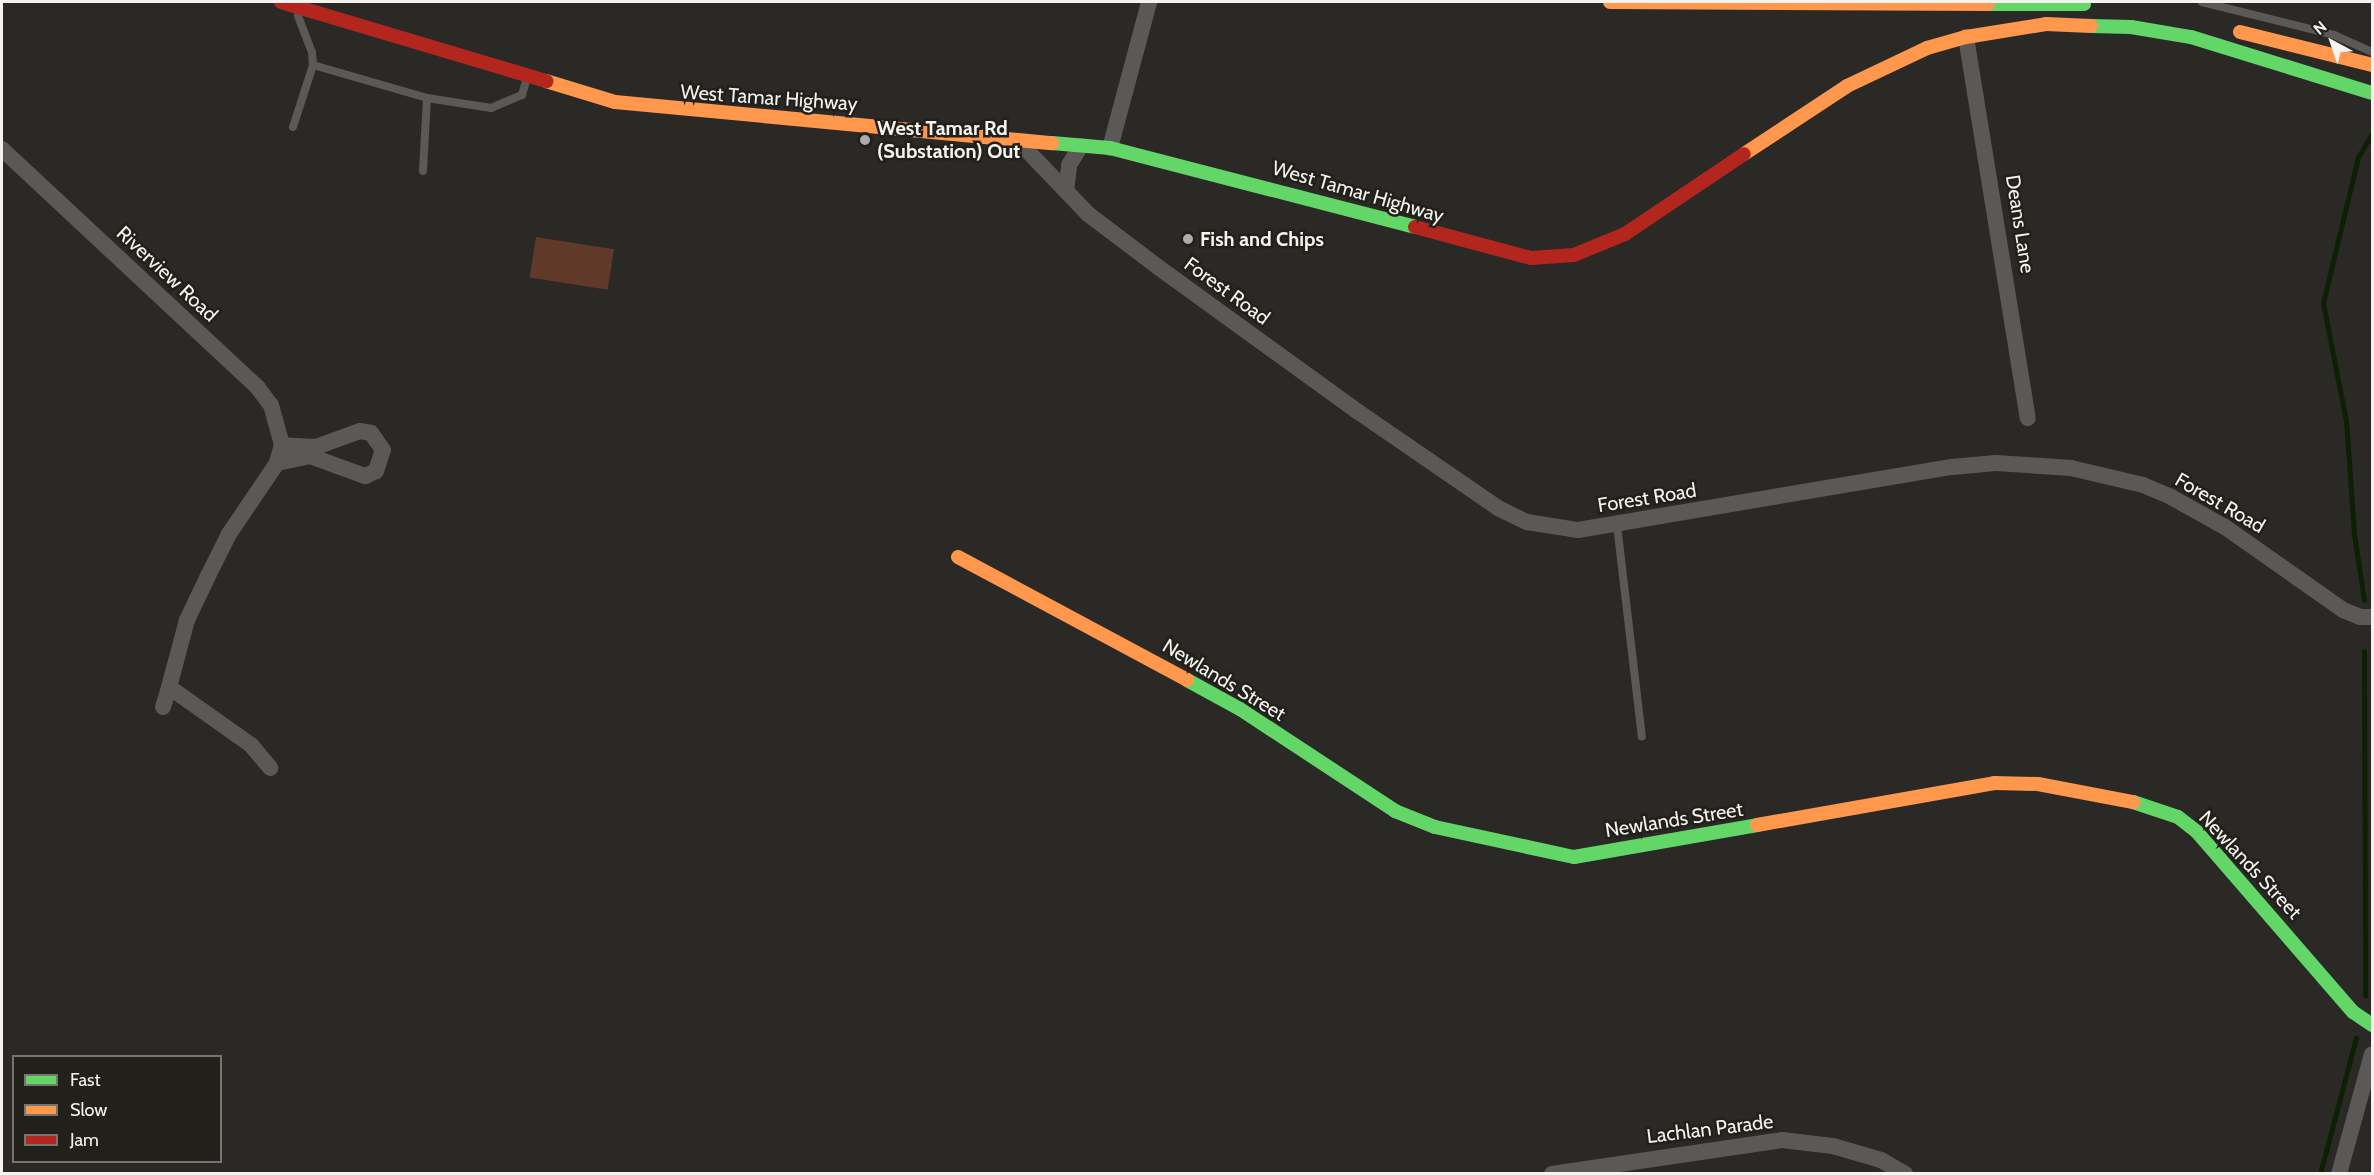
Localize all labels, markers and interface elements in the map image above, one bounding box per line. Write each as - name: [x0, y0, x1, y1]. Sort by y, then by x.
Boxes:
- north arrow: [2302, 12, 2362, 72]
- text: N: [2310, 17, 2331, 39]
- street label: West Tamar Highway: [680, 80, 858, 116]
- place label: West Tamar Rd (Substation) Out: [877, 116, 1020, 163]
- marker: West Tamar Rd (Substation) Out: [858, 133, 872, 147]
- street label: West Tamar Highway: [1269, 156, 1447, 228]
- street label: Deans Lane: [2000, 173, 2040, 275]
- street label: Riverview Road: [112, 221, 222, 327]
- place label: Fish and Chips: [1200, 227, 1324, 251]
- marker: Fish and Chips: [1181, 232, 1195, 246]
- street label: Forest Road: [1180, 252, 1274, 330]
- street label: Forest Road: [2171, 468, 2269, 538]
- street label: Forest Road: [1596, 478, 1698, 518]
- street label: Newlands Street: [1158, 634, 1290, 726]
- street label: Newlands Street: [1603, 797, 1745, 843]
- street label: Newlands Street: [2194, 806, 2306, 924]
- legend: [12, 1055, 222, 1163]
- text: Fast: [70, 1069, 101, 1091]
- text: Slow: [70, 1099, 107, 1121]
- street label: Lachlan Parade: [1645, 1109, 1775, 1149]
- text: Jam: [70, 1129, 99, 1151]

